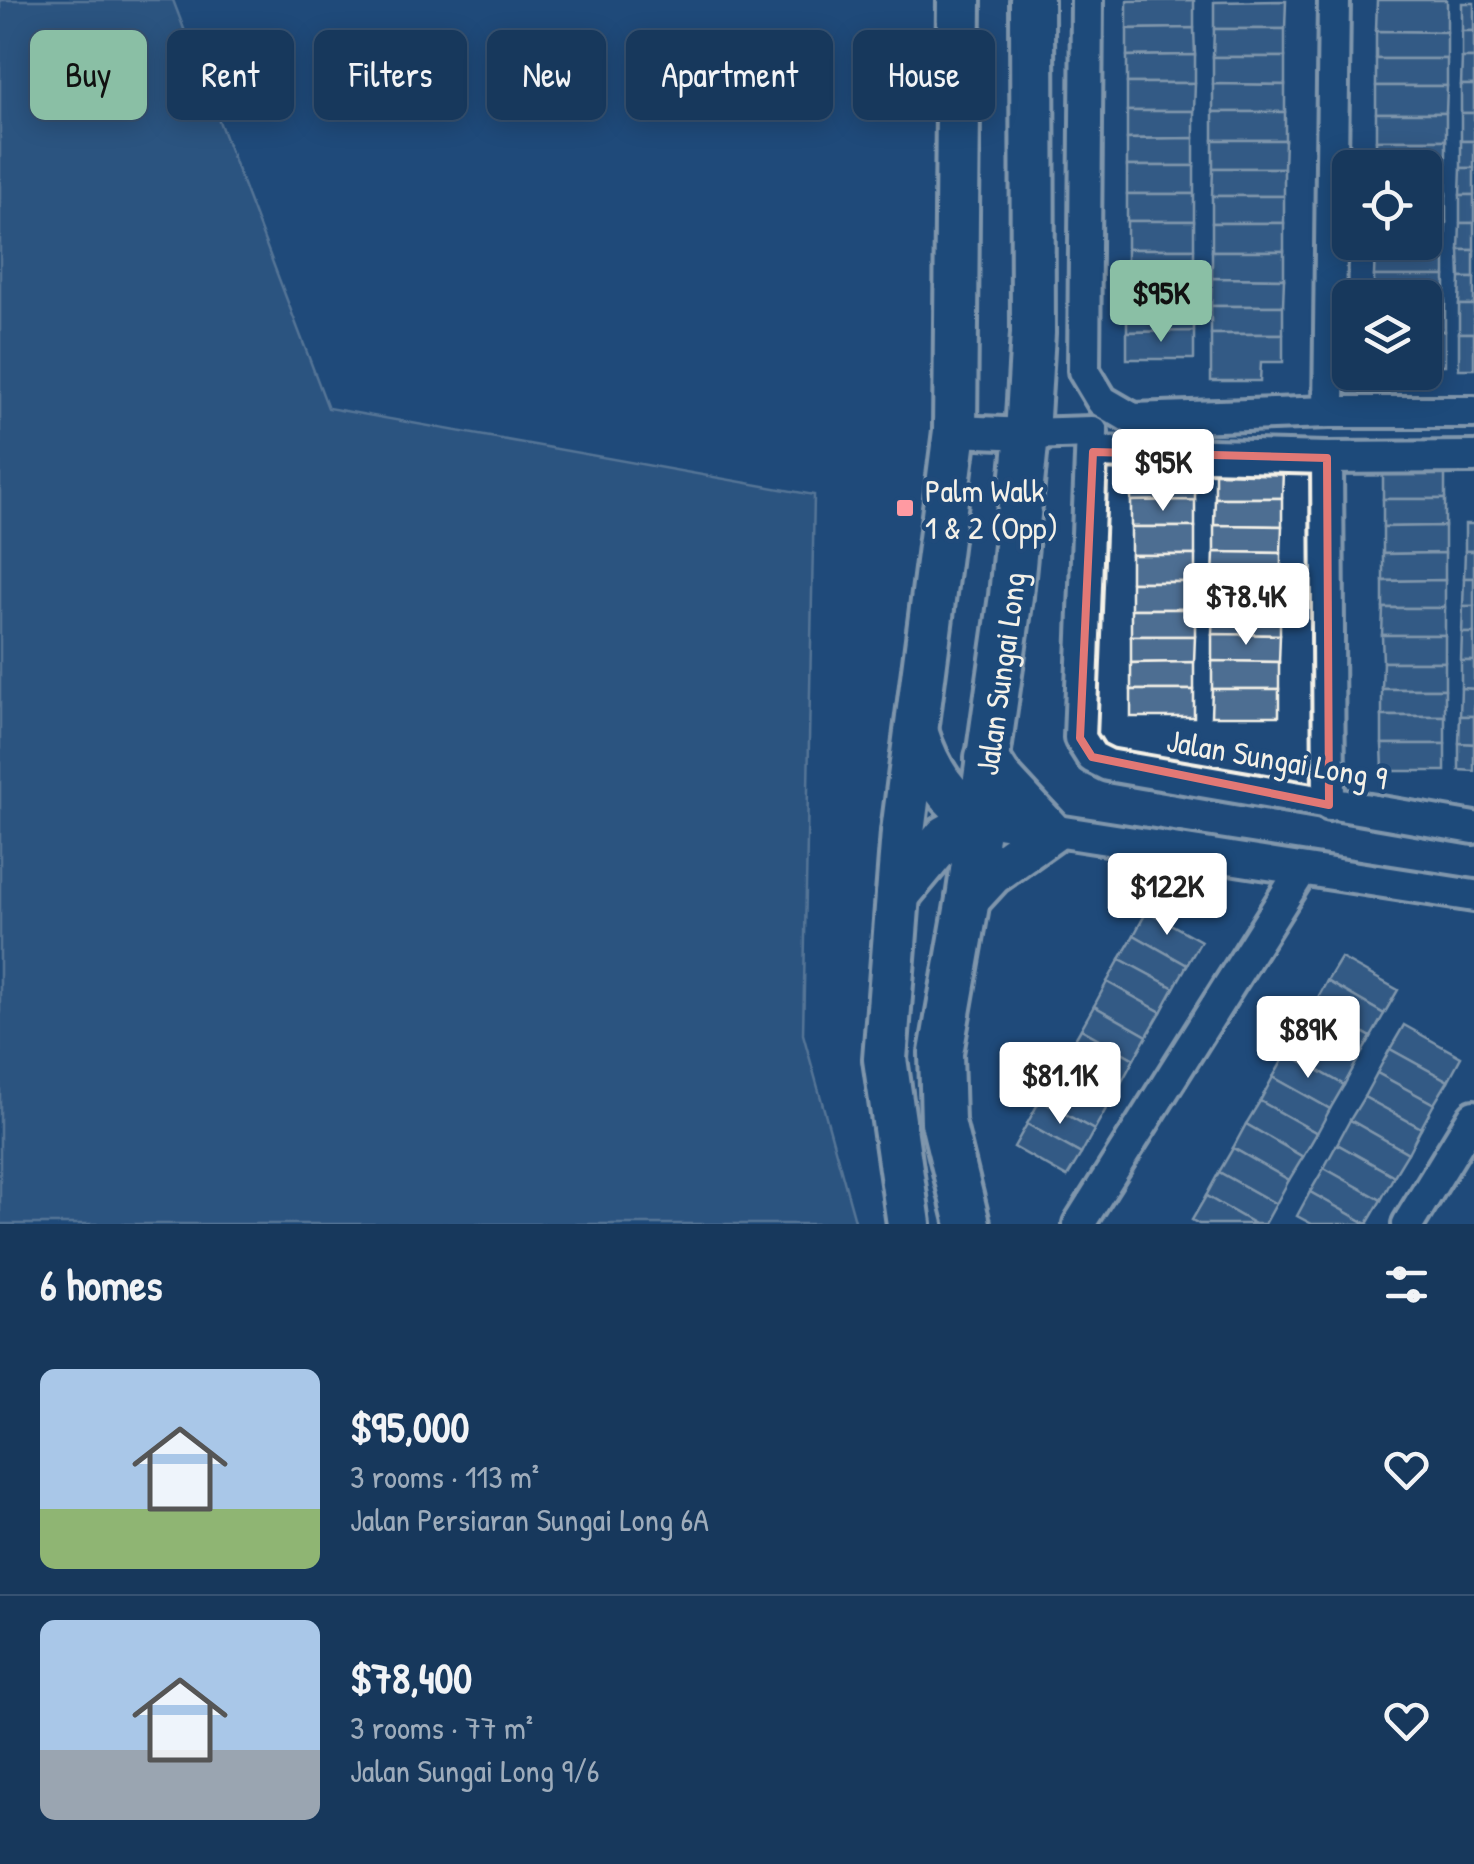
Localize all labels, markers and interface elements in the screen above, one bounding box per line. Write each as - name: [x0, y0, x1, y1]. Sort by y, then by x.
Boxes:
- chip: Buy: [30, 30, 147, 120]
- chip: Rent: [167, 30, 294, 120]
- chip: Filters: [314, 30, 467, 120]
- chip: New: [487, 30, 606, 120]
- chip: Apartment: [626, 30, 833, 120]
- chip: House: [853, 30, 995, 120]
- map controls: [1332, 150, 1442, 390]
- button: locate: [1332, 150, 1442, 260]
- pin: $95K: [1102, 260, 1220, 345]
- text: $95K: [1132, 271, 1190, 314]
- button: layers: [1332, 280, 1442, 390]
- pin: $95K: [1104, 429, 1222, 514]
- text: $95K: [1134, 440, 1192, 483]
- place label: Palm Walk 1 & 2 (Opp): [925, 469, 1058, 549]
- marker: Palm Walk 1 & 2 (Opp): [894, 497, 916, 519]
- pin: $78.4K: [1165, 563, 1327, 648]
- street label: Jalan Sungai Long: [964, 570, 1035, 778]
- text: $78.4K: [1205, 574, 1287, 617]
- street label: Jalan Sungai Long 9: [1163, 718, 1391, 800]
- pin: $122K: [1097, 853, 1237, 938]
- text: $122K: [1130, 864, 1204, 907]
- pin: $89K: [1249, 996, 1367, 1081]
- text: $89K: [1279, 1007, 1337, 1050]
- pin: $81.1K: [979, 1042, 1141, 1127]
- text: $81.1K: [1022, 1053, 1098, 1096]
- text: 6 homes: [40, 1256, 162, 1313]
- icon: filters: [1379, 1257, 1434, 1312]
- text: $95,000: [350, 1398, 469, 1455]
- icon: home: [120, 1409, 240, 1529]
- icon: heart: [1379, 1442, 1434, 1497]
- text: 3 rooms · 113 m²: [350, 1455, 539, 1498]
- text: Jalan Persiaran Sungai Long 6A: [350, 1498, 709, 1541]
- text: $78,400: [350, 1649, 472, 1706]
- icon: home: [120, 1660, 240, 1780]
- icon: heart: [1379, 1693, 1434, 1748]
- text: 3 rooms · 77 m²: [350, 1706, 533, 1749]
- text: Jalan Sungai Long 9/6: [350, 1749, 599, 1792]

